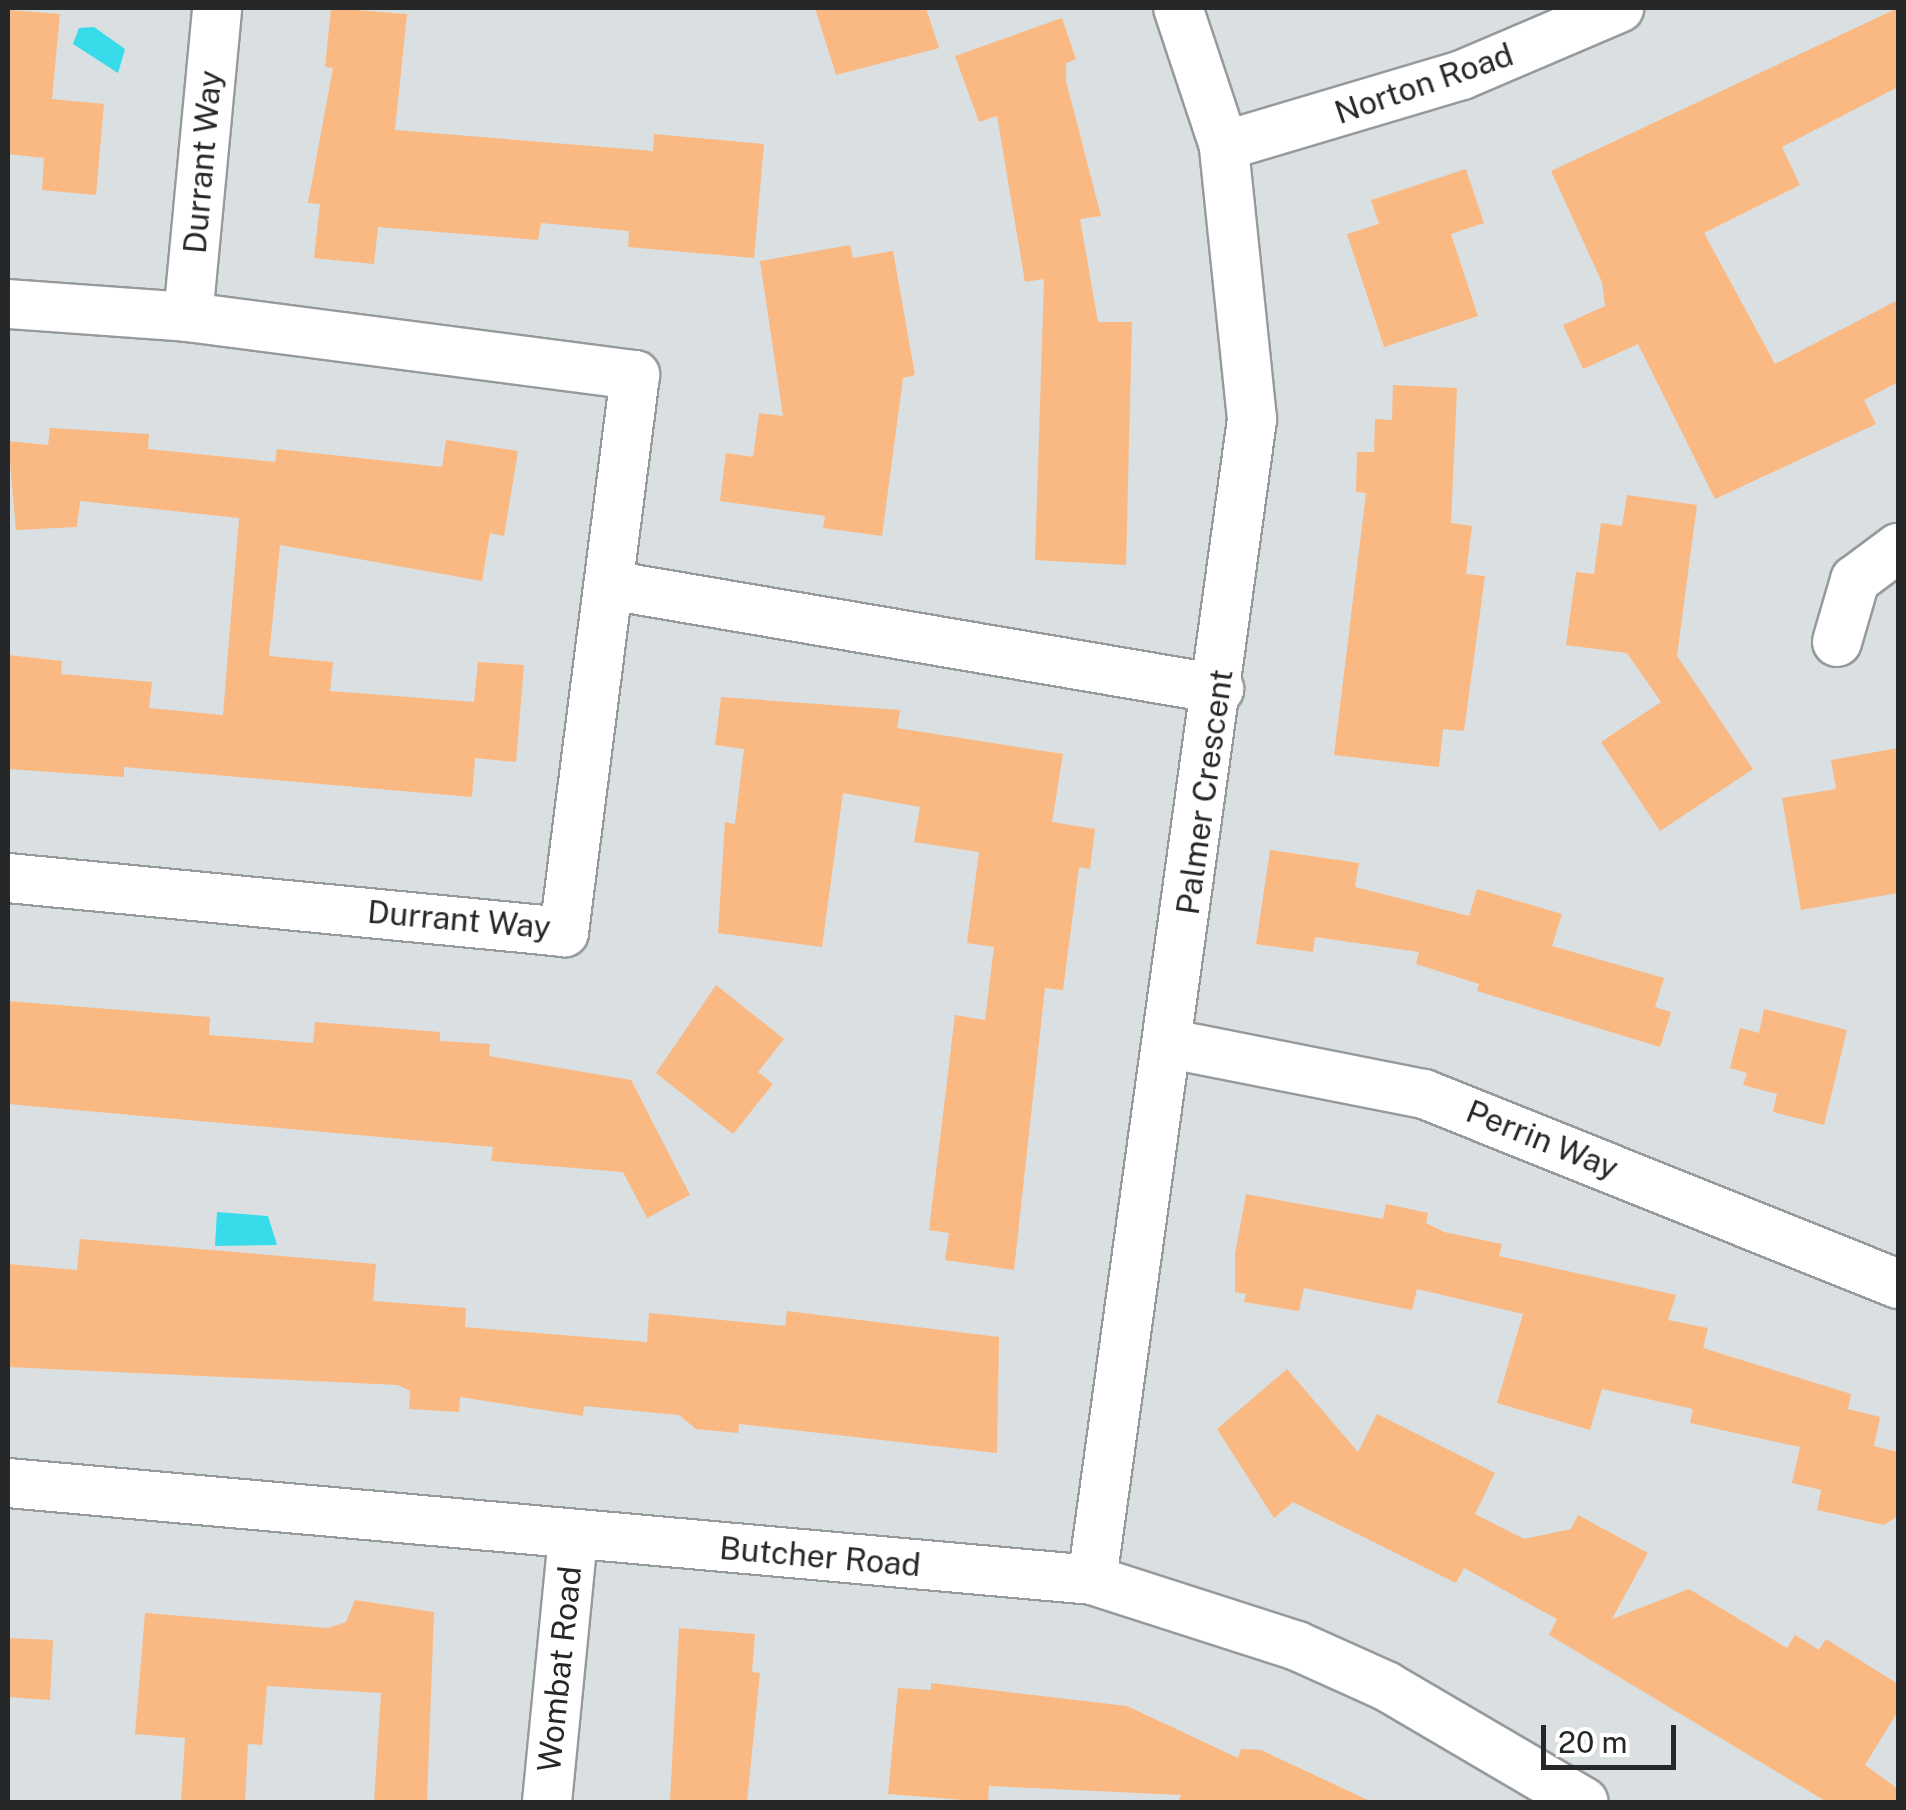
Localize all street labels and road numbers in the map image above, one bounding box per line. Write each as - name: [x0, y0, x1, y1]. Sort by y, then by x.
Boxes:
- street label: Norton Road: [1330, 36, 1518, 132]
- street label: Durrant Way: [176, 68, 230, 256]
- street label: Palmer Crescent: [1169, 667, 1241, 917]
- street label: Durrant Way: [365, 893, 553, 947]
- street label: Perrin Way: [1460, 1092, 1624, 1188]
- street label: Butcher Road: [718, 1529, 922, 1585]
- street label: Wombat Road: [530, 1564, 590, 1774]

